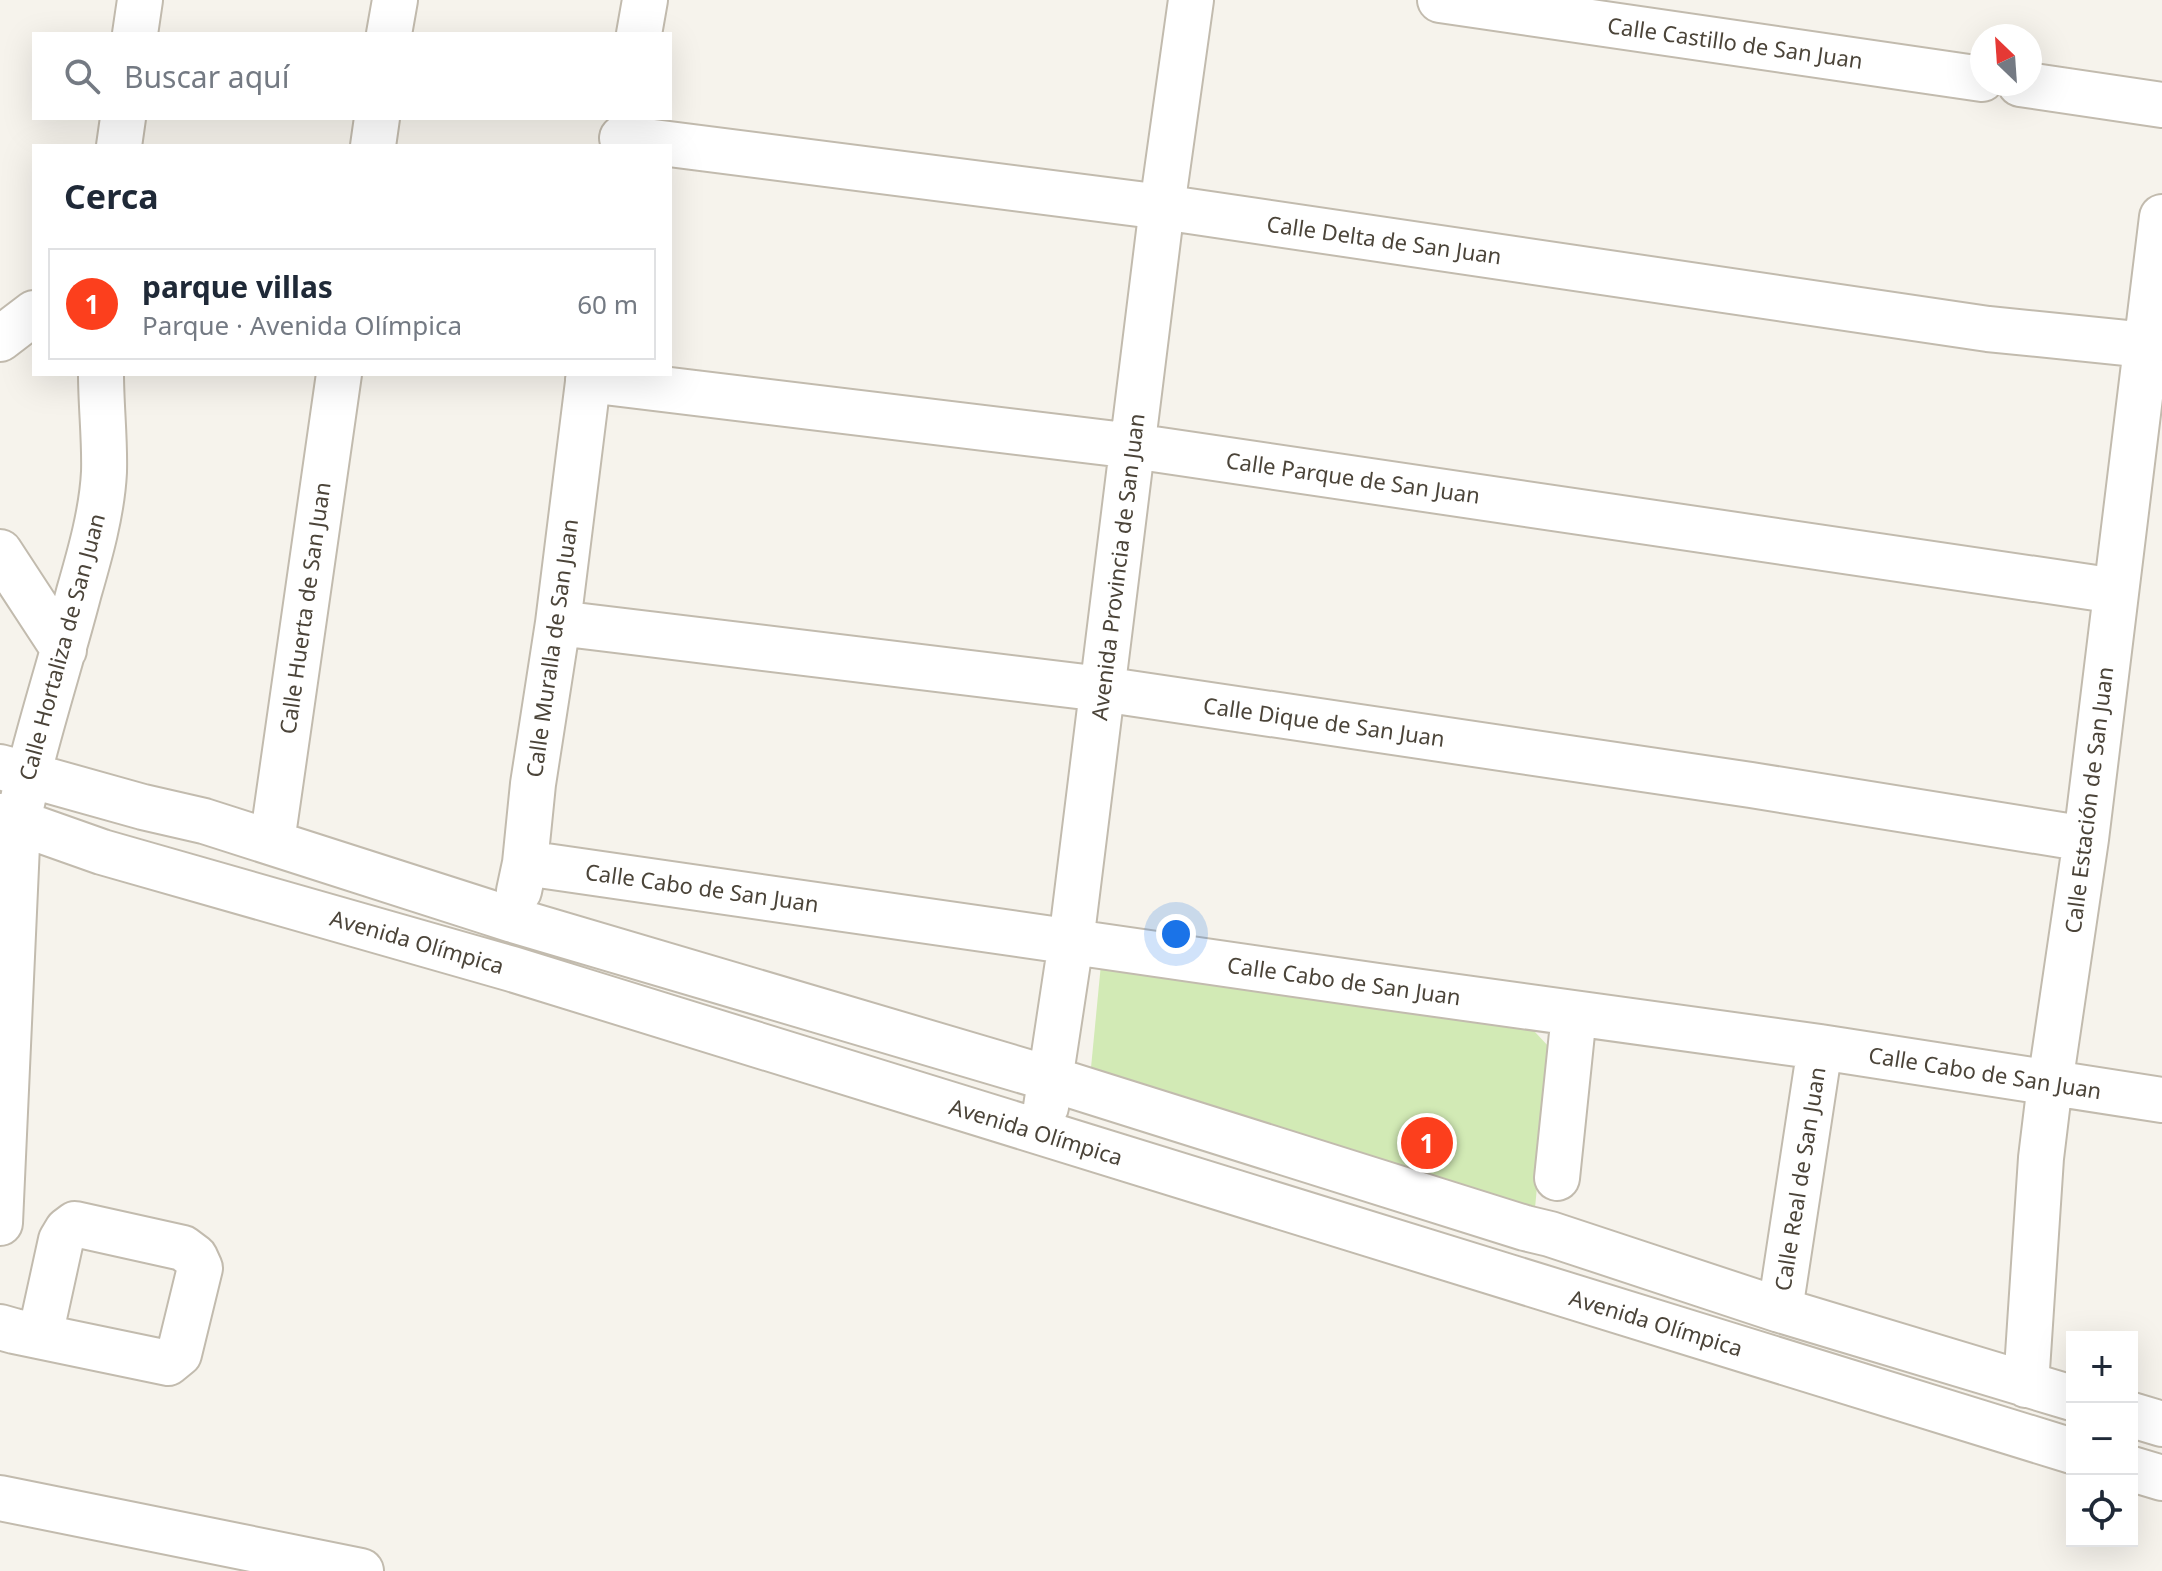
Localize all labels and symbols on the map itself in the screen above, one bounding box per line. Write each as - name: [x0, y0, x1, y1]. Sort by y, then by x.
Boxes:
- street label: Calle Castillo de San Juan: [1606, 9, 1865, 75]
- north arrow: [1970, 24, 2042, 96]
- street label: Calle Delta de San Juan: [1265, 208, 1503, 270]
- street label: Avenida Provincia de San Juan: [1083, 412, 1151, 722]
- street label: Calle Parque de San Juan: [1224, 444, 1482, 510]
- street label: Calle Huerta de San Juan: [271, 480, 337, 736]
- street label: Calle Hortaliza de San Juan: [11, 510, 111, 784]
- street label: Calle Muralla de San Juan: [518, 517, 584, 779]
- street label: Calle Estación de San Juan: [2057, 665, 2119, 935]
- street label: Calle Dique de San Juan: [1201, 689, 1447, 753]
- street label: Calle Cabo de San Juan: [583, 856, 821, 918]
- street label: Avenida Olímpica: [327, 902, 508, 980]
- your location: [1156, 914, 1196, 954]
- street label: Calle Cabo de San Juan: [1225, 949, 1463, 1011]
- street label: Calle Cabo de San Juan: [1867, 1039, 2104, 1105]
- street label: Calle Real de San Juan: [1766, 1065, 1832, 1293]
- street label: Avenida Olímpica: [946, 1090, 1127, 1172]
- pin: 1: [1401, 1113, 1453, 1173]
- street label: Avenida Olímpica: [1566, 1281, 1747, 1363]

